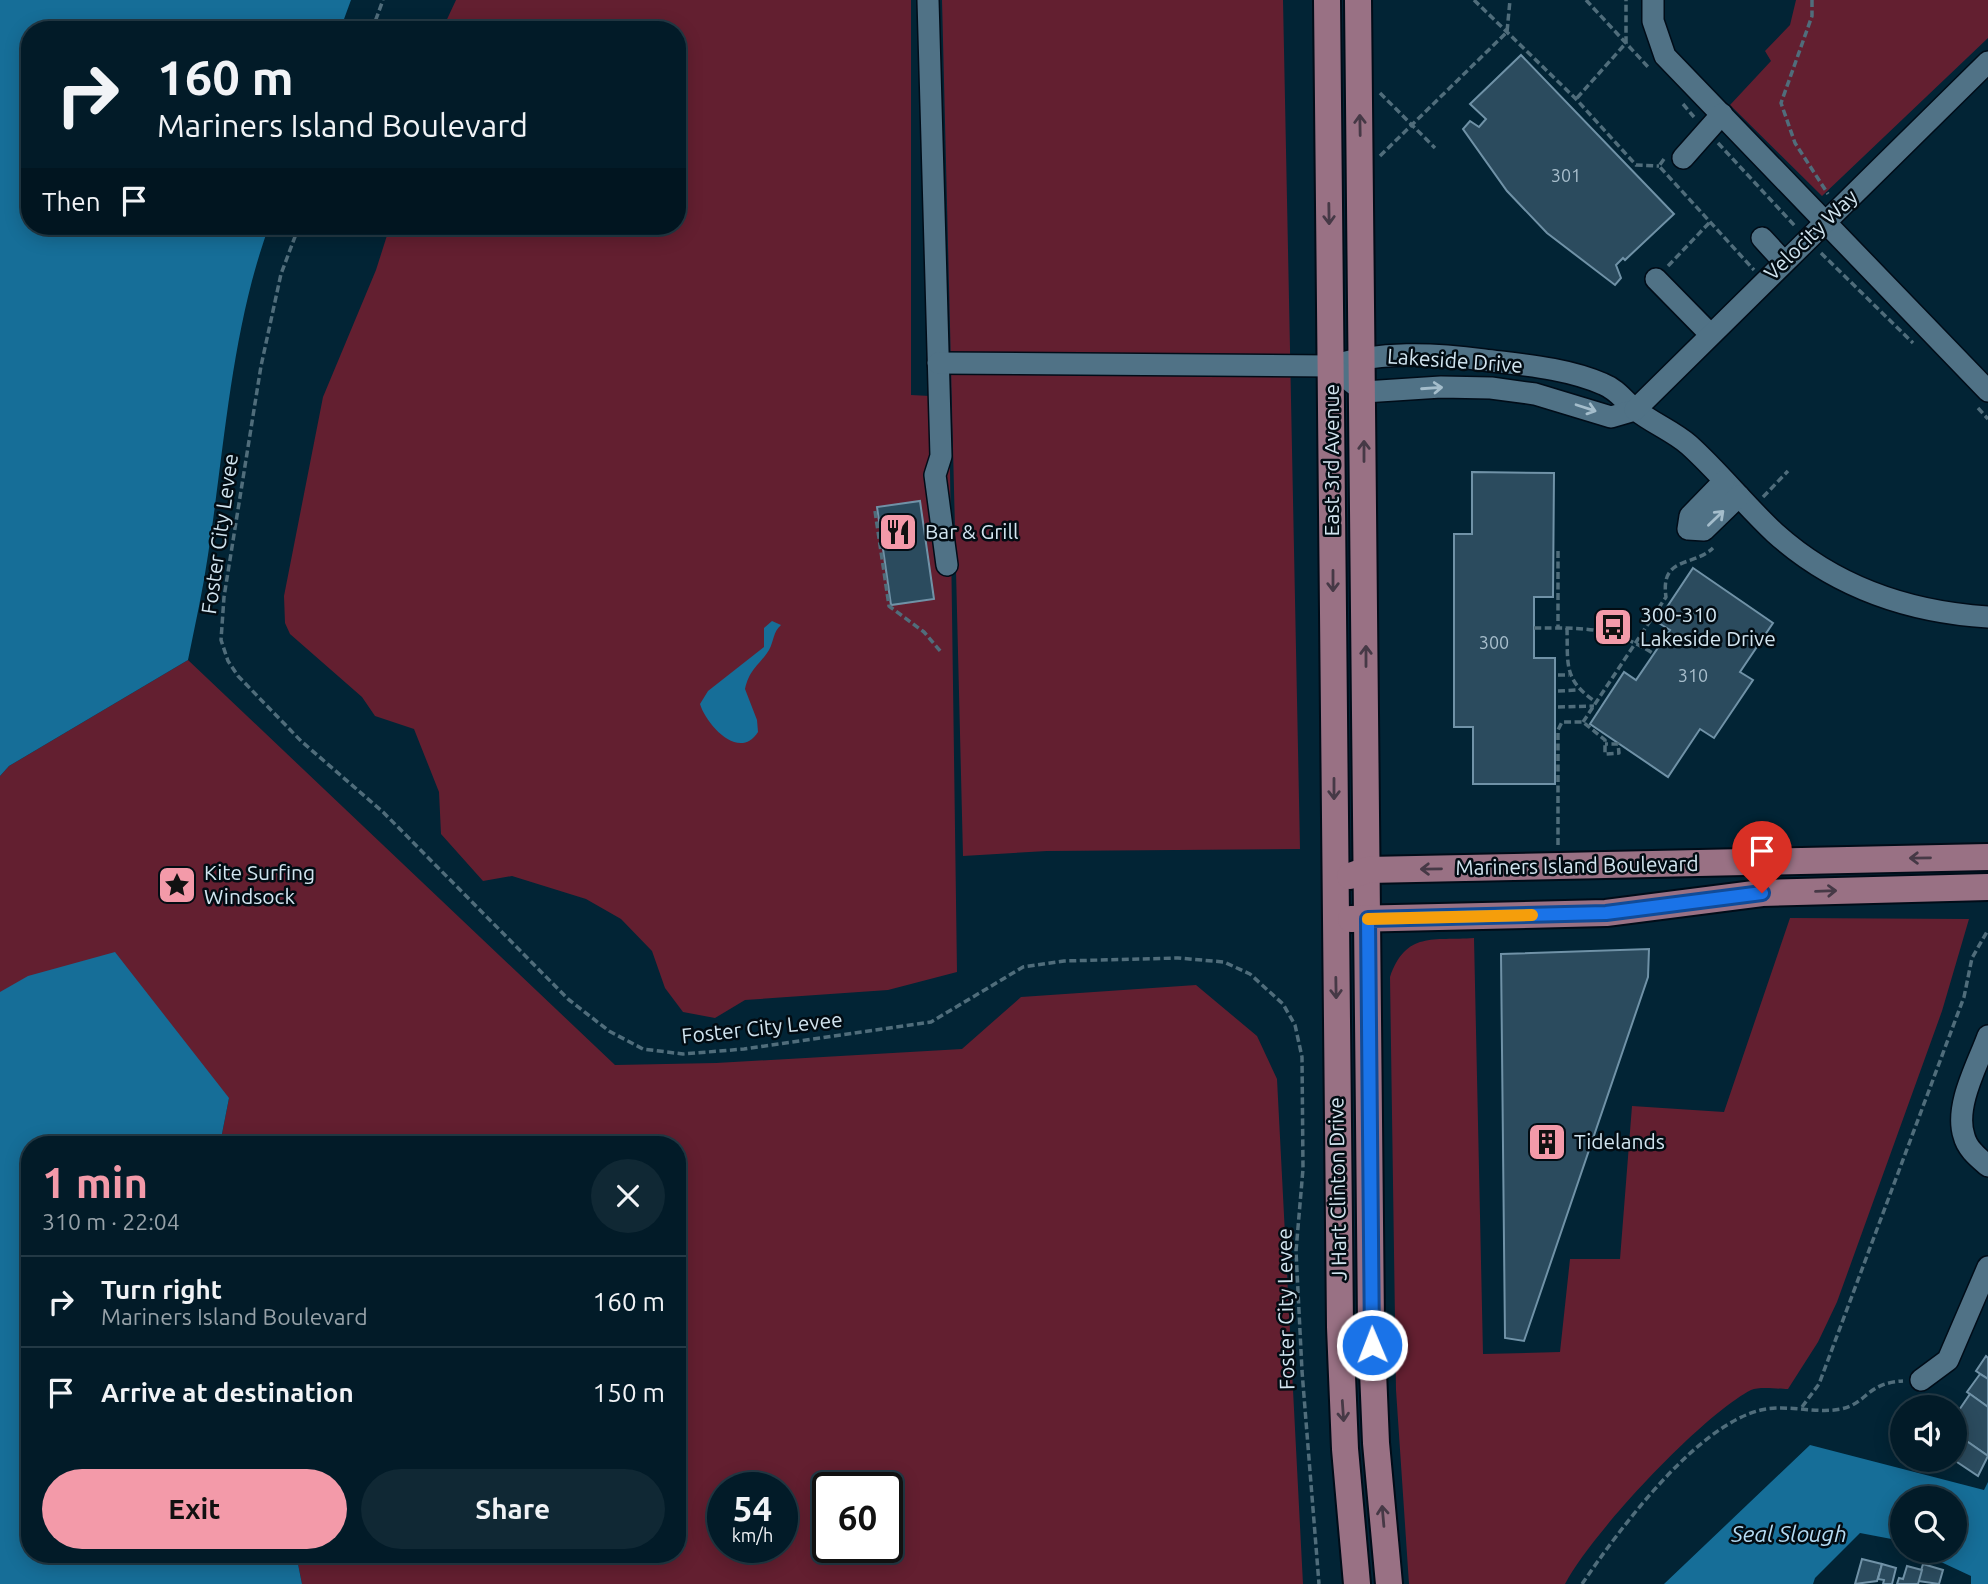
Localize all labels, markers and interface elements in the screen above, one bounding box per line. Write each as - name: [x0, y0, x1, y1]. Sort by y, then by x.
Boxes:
- icon: right: [42, 49, 133, 140]
- text: 160 m: [157, 49, 294, 104]
- text: Mariners Island Boulevard: [157, 107, 528, 143]
- one-way arrow: [1353, 114, 1367, 137]
- house number: 301: [1551, 165, 1581, 185]
- icon: arrive: [115, 182, 153, 220]
- street label: Velocity Way: [1759, 184, 1862, 285]
- text: Then: [42, 187, 101, 216]
- one-way arrow: [1322, 203, 1336, 226]
- street label: Lakeside Drive: [1386, 343, 1524, 377]
- one-way arrow: [1420, 381, 1443, 394]
- street label: East 3rd Avenue: [1319, 384, 1343, 536]
- one-way arrow: [1574, 403, 1596, 415]
- one-way arrow: [1357, 440, 1371, 463]
- street label: Foster City Levee: [196, 452, 242, 616]
- one-way arrow: [1707, 510, 1724, 527]
- restaurant icon: Bar & Grill: [877, 511, 919, 553]
- place label: Bar & Grill: [925, 519, 1018, 543]
- one-way arrow: [1326, 569, 1340, 592]
- place label: 300-310 Lakeside Drive: [1640, 602, 1776, 650]
- bus stop icon: 300-310 Lakeside Drive: [1592, 606, 1634, 648]
- house number: 300: [1479, 632, 1509, 652]
- one-way arrow: [1359, 644, 1373, 667]
- house number: 310: [1678, 665, 1708, 685]
- one-way arrow: [1328, 778, 1341, 801]
- pin: [1732, 821, 1792, 893]
- icon: arrive: [1743, 832, 1781, 870]
- street label: Mariners Island Boulevard: [1455, 851, 1699, 879]
- one-way arrow: [1909, 852, 1932, 865]
- place label: Kite Surfing Windsock: [204, 860, 315, 908]
- one-way arrow: [1420, 862, 1443, 876]
- place icon: Kite Surfing Windsock: [156, 864, 198, 906]
- one-way arrow: [1815, 885, 1838, 898]
- one-way arrow: [1330, 976, 1343, 999]
- street label: Foster City Levee: [680, 1007, 844, 1047]
- street label: J Hart Clinton Drive: [1323, 1097, 1351, 1281]
- building icon: Tidelands: [1526, 1121, 1568, 1163]
- place label: Tidelands: [1574, 1129, 1665, 1153]
- text: 1 min: [42, 1159, 148, 1206]
- button: close: [591, 1159, 665, 1233]
- text: 310 m · 22:04: [42, 1209, 180, 1234]
- street label: Foster City Levee: [1272, 1228, 1298, 1390]
- text: Turn right: [101, 1275, 222, 1304]
- icon: right: [42, 1283, 80, 1321]
- text: 160 m: [593, 1287, 665, 1316]
- text: Mariners Island Boulevard: [101, 1304, 368, 1329]
- position arrow: [1335, 1308, 1409, 1382]
- icon: arrive: [42, 1374, 80, 1412]
- text: Arrive at destination: [101, 1378, 354, 1407]
- text: 150 m: [593, 1378, 665, 1407]
- map controls: [1890, 1395, 1967, 1563]
- button: sound: [1890, 1395, 1967, 1472]
- one-way arrow: [1337, 1399, 1350, 1422]
- button: Exit: [42, 1469, 347, 1549]
- button: Share: [361, 1469, 665, 1549]
- speed limit sign: 60: [812, 1472, 903, 1563]
- button: search: [1890, 1486, 1967, 1563]
- text: 54: [733, 1488, 772, 1528]
- one-way arrow: [1376, 1505, 1389, 1528]
- water label: Seal Slough: [1730, 1521, 1847, 1546]
- text: km/h: [732, 1525, 773, 1545]

